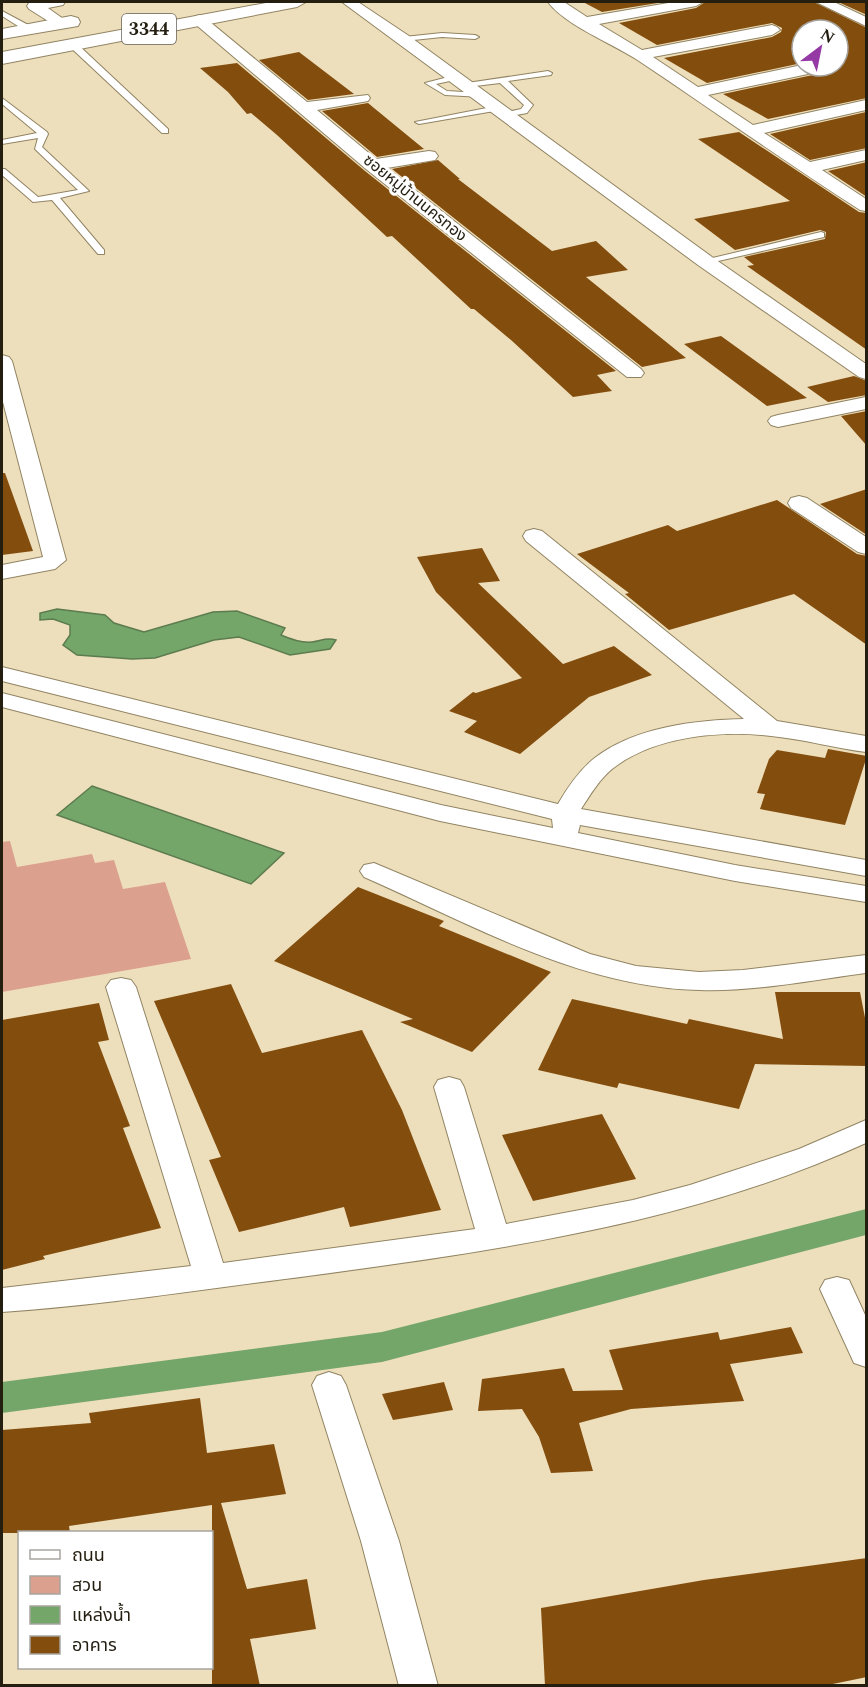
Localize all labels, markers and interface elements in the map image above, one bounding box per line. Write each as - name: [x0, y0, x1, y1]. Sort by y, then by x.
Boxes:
- road number: 3344: [122, 14, 176, 44]
- north arrow: [790, 18, 850, 78]
- text: N: [816, 22, 839, 50]
- street label: ซอยหมู่บ้านนครทอง: [358, 148, 472, 248]
- legend: [18, 1531, 213, 1669]
- text: ถนน: [72, 1542, 105, 1569]
- text: สวน: [72, 1572, 102, 1599]
- text: แหล่งน้ำ: [72, 1602, 131, 1629]
- text: อาคาร: [72, 1632, 117, 1659]

